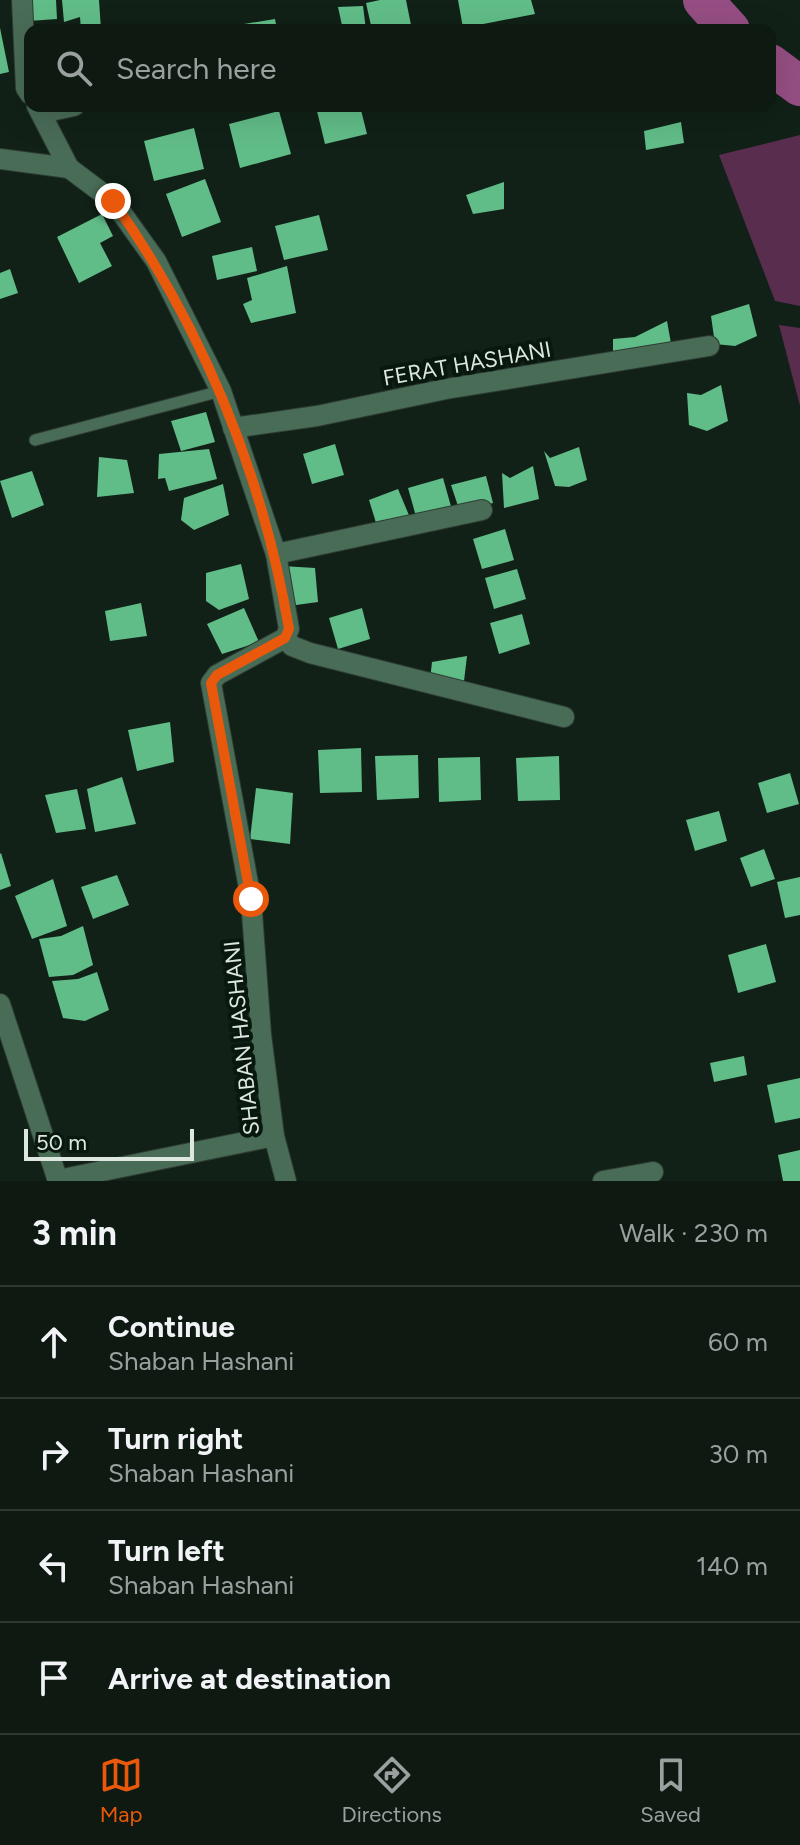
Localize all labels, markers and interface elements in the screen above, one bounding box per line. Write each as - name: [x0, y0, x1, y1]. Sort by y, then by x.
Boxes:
- search box: [24, 24, 776, 112]
- icon: search: [52, 46, 96, 90]
- text: Search here: [116, 50, 276, 87]
- route end: [95, 183, 131, 219]
- street label: FERAT HASHANI: [381, 335, 553, 392]
- route start: [233, 881, 269, 917]
- street label: SHABAN HASHANI: [218, 940, 265, 1136]
- scale bar: [24, 1125, 194, 1161]
- text: 50 m: [36, 1129, 87, 1156]
- text: 3 min: [32, 1213, 117, 1254]
- text: Walk · 230 m: [619, 1217, 768, 1249]
- text: Continue: [108, 1308, 235, 1345]
- icon: ahead: [32, 1320, 76, 1364]
- text: 60 m: [708, 1326, 768, 1358]
- text: Shaban Hashani: [108, 1345, 294, 1377]
- text: Turn right: [108, 1420, 243, 1457]
- icon: right: [32, 1432, 76, 1476]
- text: 30 m: [709, 1438, 768, 1470]
- text: Shaban Hashani: [108, 1457, 294, 1489]
- text: Turn left: [108, 1532, 225, 1569]
- icon: left: [32, 1544, 76, 1588]
- text: 140 m: [696, 1550, 768, 1582]
- text: Shaban Hashani: [108, 1569, 294, 1601]
- icon: arrive: [32, 1656, 76, 1700]
- text: Arrive at destination: [108, 1660, 391, 1697]
- tab: Map: [99, 1753, 143, 1828]
- tab: Directions: [342, 1753, 442, 1828]
- tab: Saved: [640, 1753, 701, 1828]

